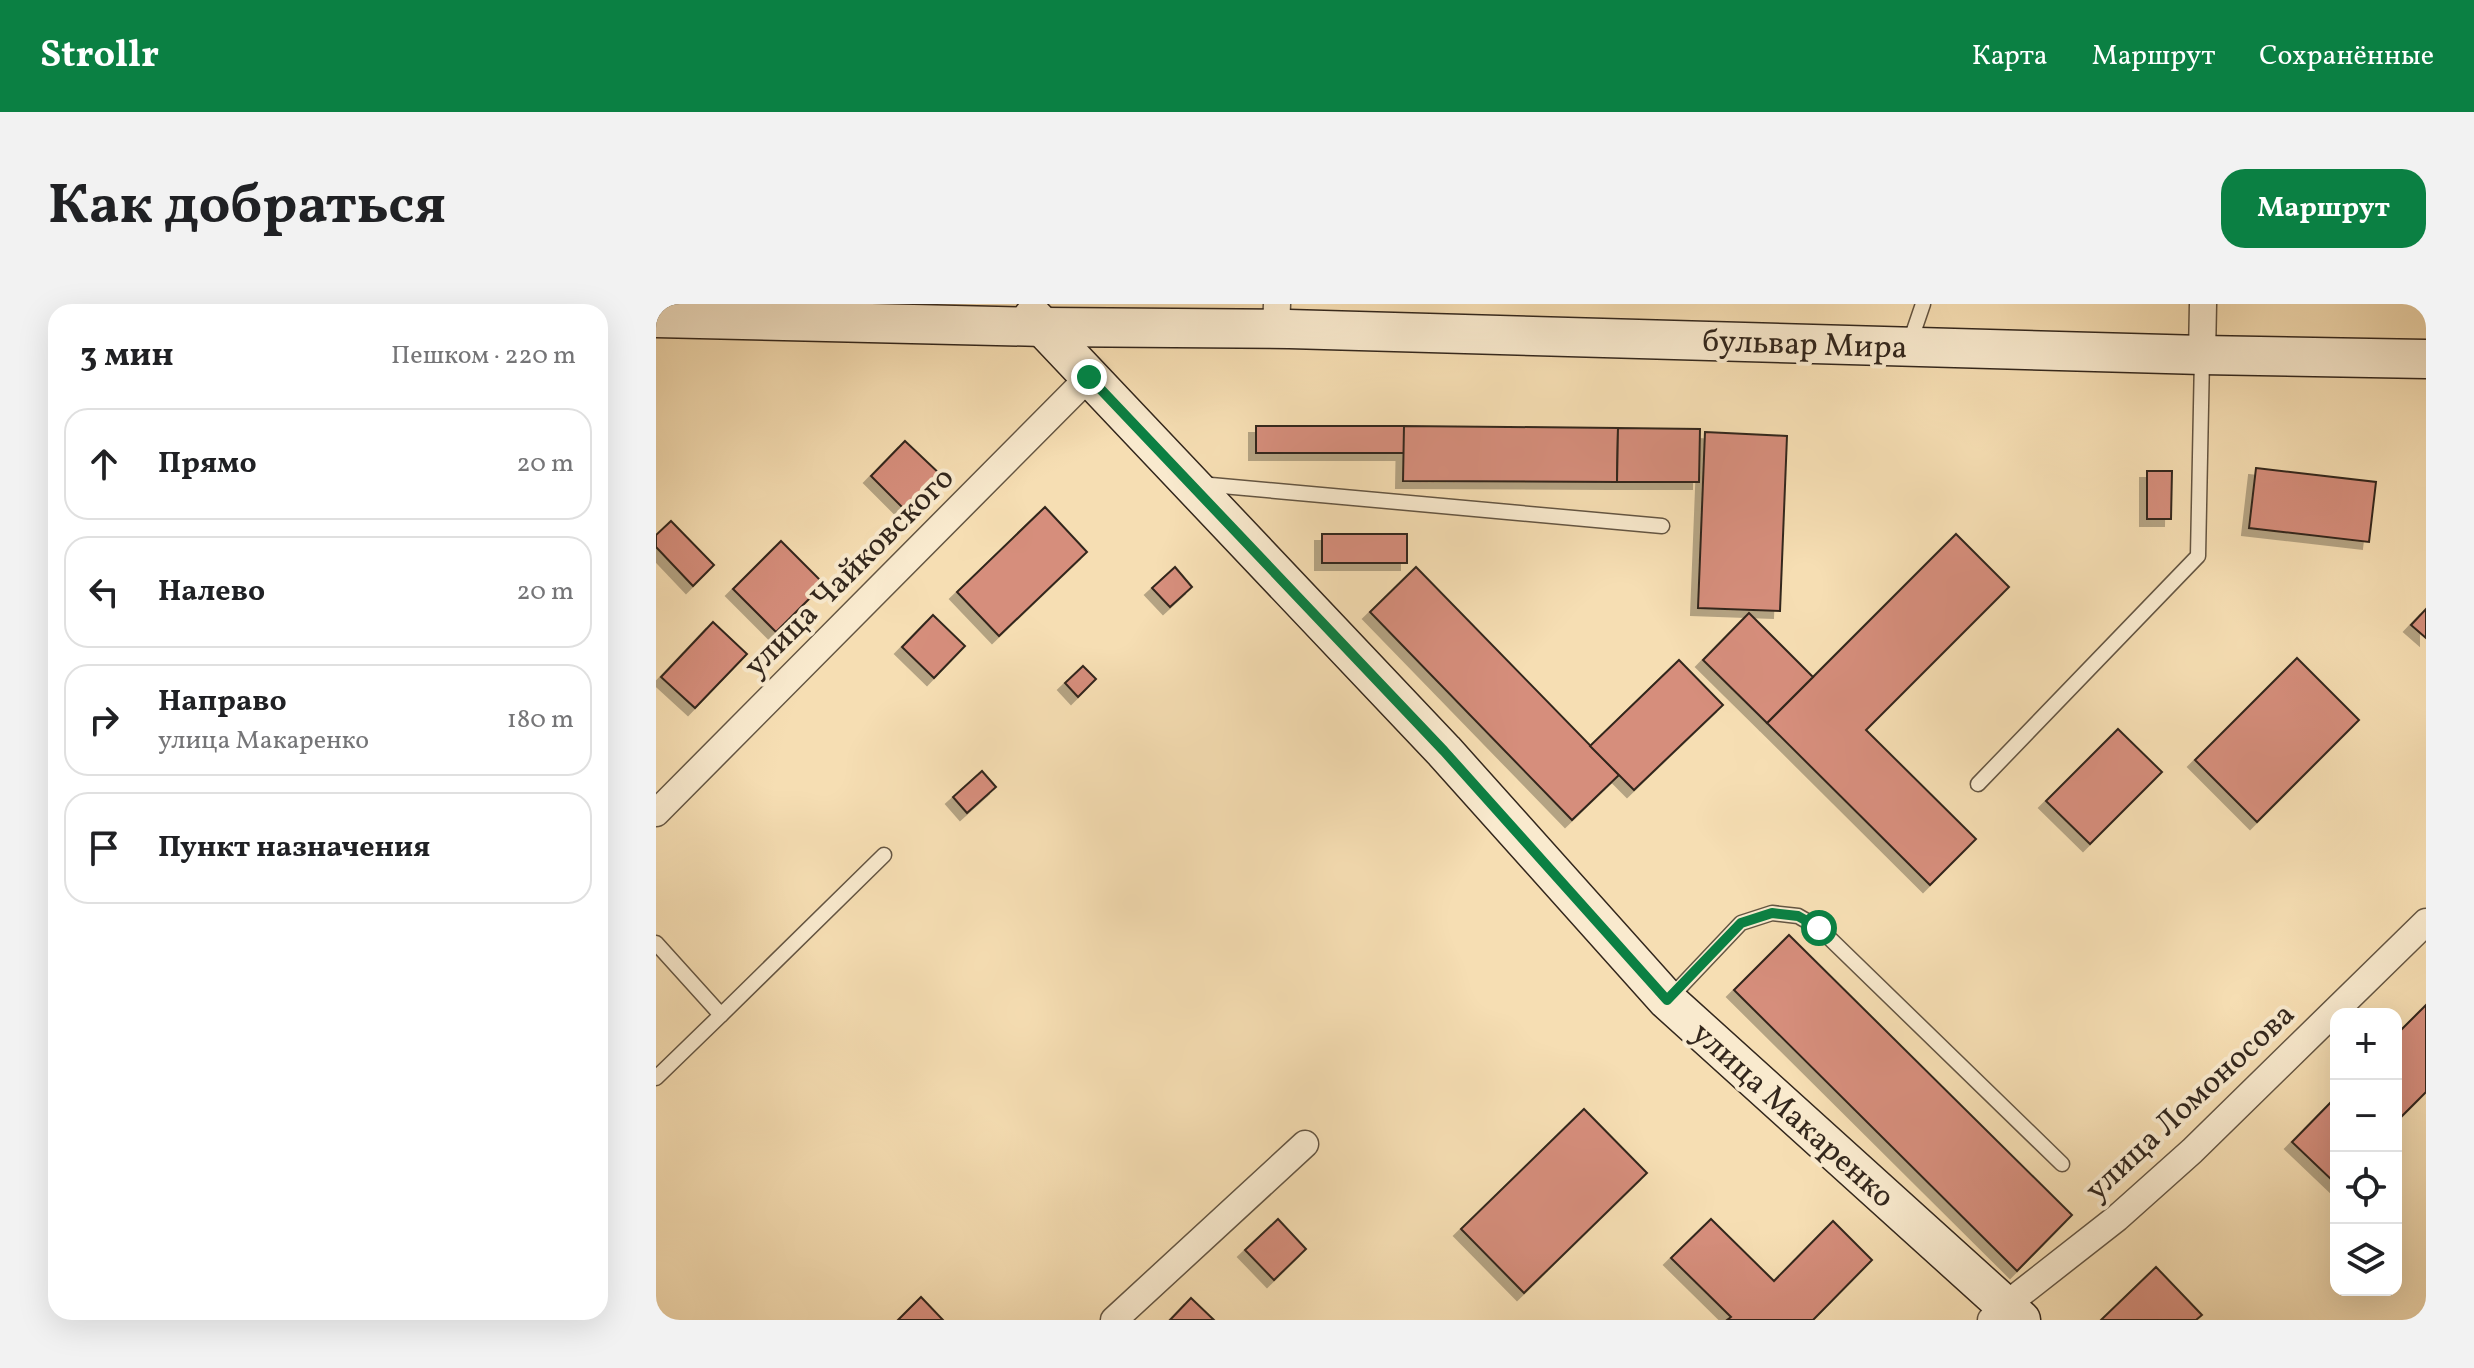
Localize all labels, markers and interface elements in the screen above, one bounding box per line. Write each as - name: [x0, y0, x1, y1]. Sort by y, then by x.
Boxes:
- text: Strollr: [40, 30, 159, 83]
- text: Карта: [1972, 37, 2048, 76]
- text: Маршрут: [2092, 37, 2215, 76]
- text: Сохранённые: [2259, 37, 2434, 76]
- text: Как добраться: [48, 169, 446, 247]
- button: Маршрут: [2221, 169, 2426, 248]
- street label: бульвар Мира: [1701, 320, 1908, 372]
- text: 3 мин: [80, 333, 174, 380]
- text: Пешком · 220 m: [391, 338, 576, 374]
- route end: [1071, 359, 1107, 395]
- icon: ahead: [82, 442, 126, 486]
- text: Прямо: [158, 443, 257, 485]
- text: 20 m: [516, 446, 574, 482]
- street label: улица Чайковского: [735, 458, 965, 688]
- icon: left: [82, 570, 126, 614]
- text: Налево: [158, 571, 265, 613]
- text: 20 m: [516, 574, 574, 610]
- text: Направо: [158, 681, 287, 723]
- icon: right: [82, 698, 126, 742]
- text: 180 m: [507, 702, 574, 738]
- text: улица Макаренко: [158, 723, 369, 759]
- icon: arrive: [82, 826, 126, 870]
- text: Пункт назначения: [158, 827, 430, 869]
- route start: [1801, 910, 1837, 946]
- street label: улица Ломоносова: [2076, 994, 2306, 1212]
- map controls: [2330, 1008, 2402, 1296]
- button: +: [2330, 1008, 2402, 1080]
- street label: улица Макаренко: [1681, 1013, 1903, 1220]
- button: −: [2330, 1080, 2402, 1152]
- button: locate: [2330, 1152, 2402, 1224]
- button: layers: [2330, 1224, 2402, 1296]

